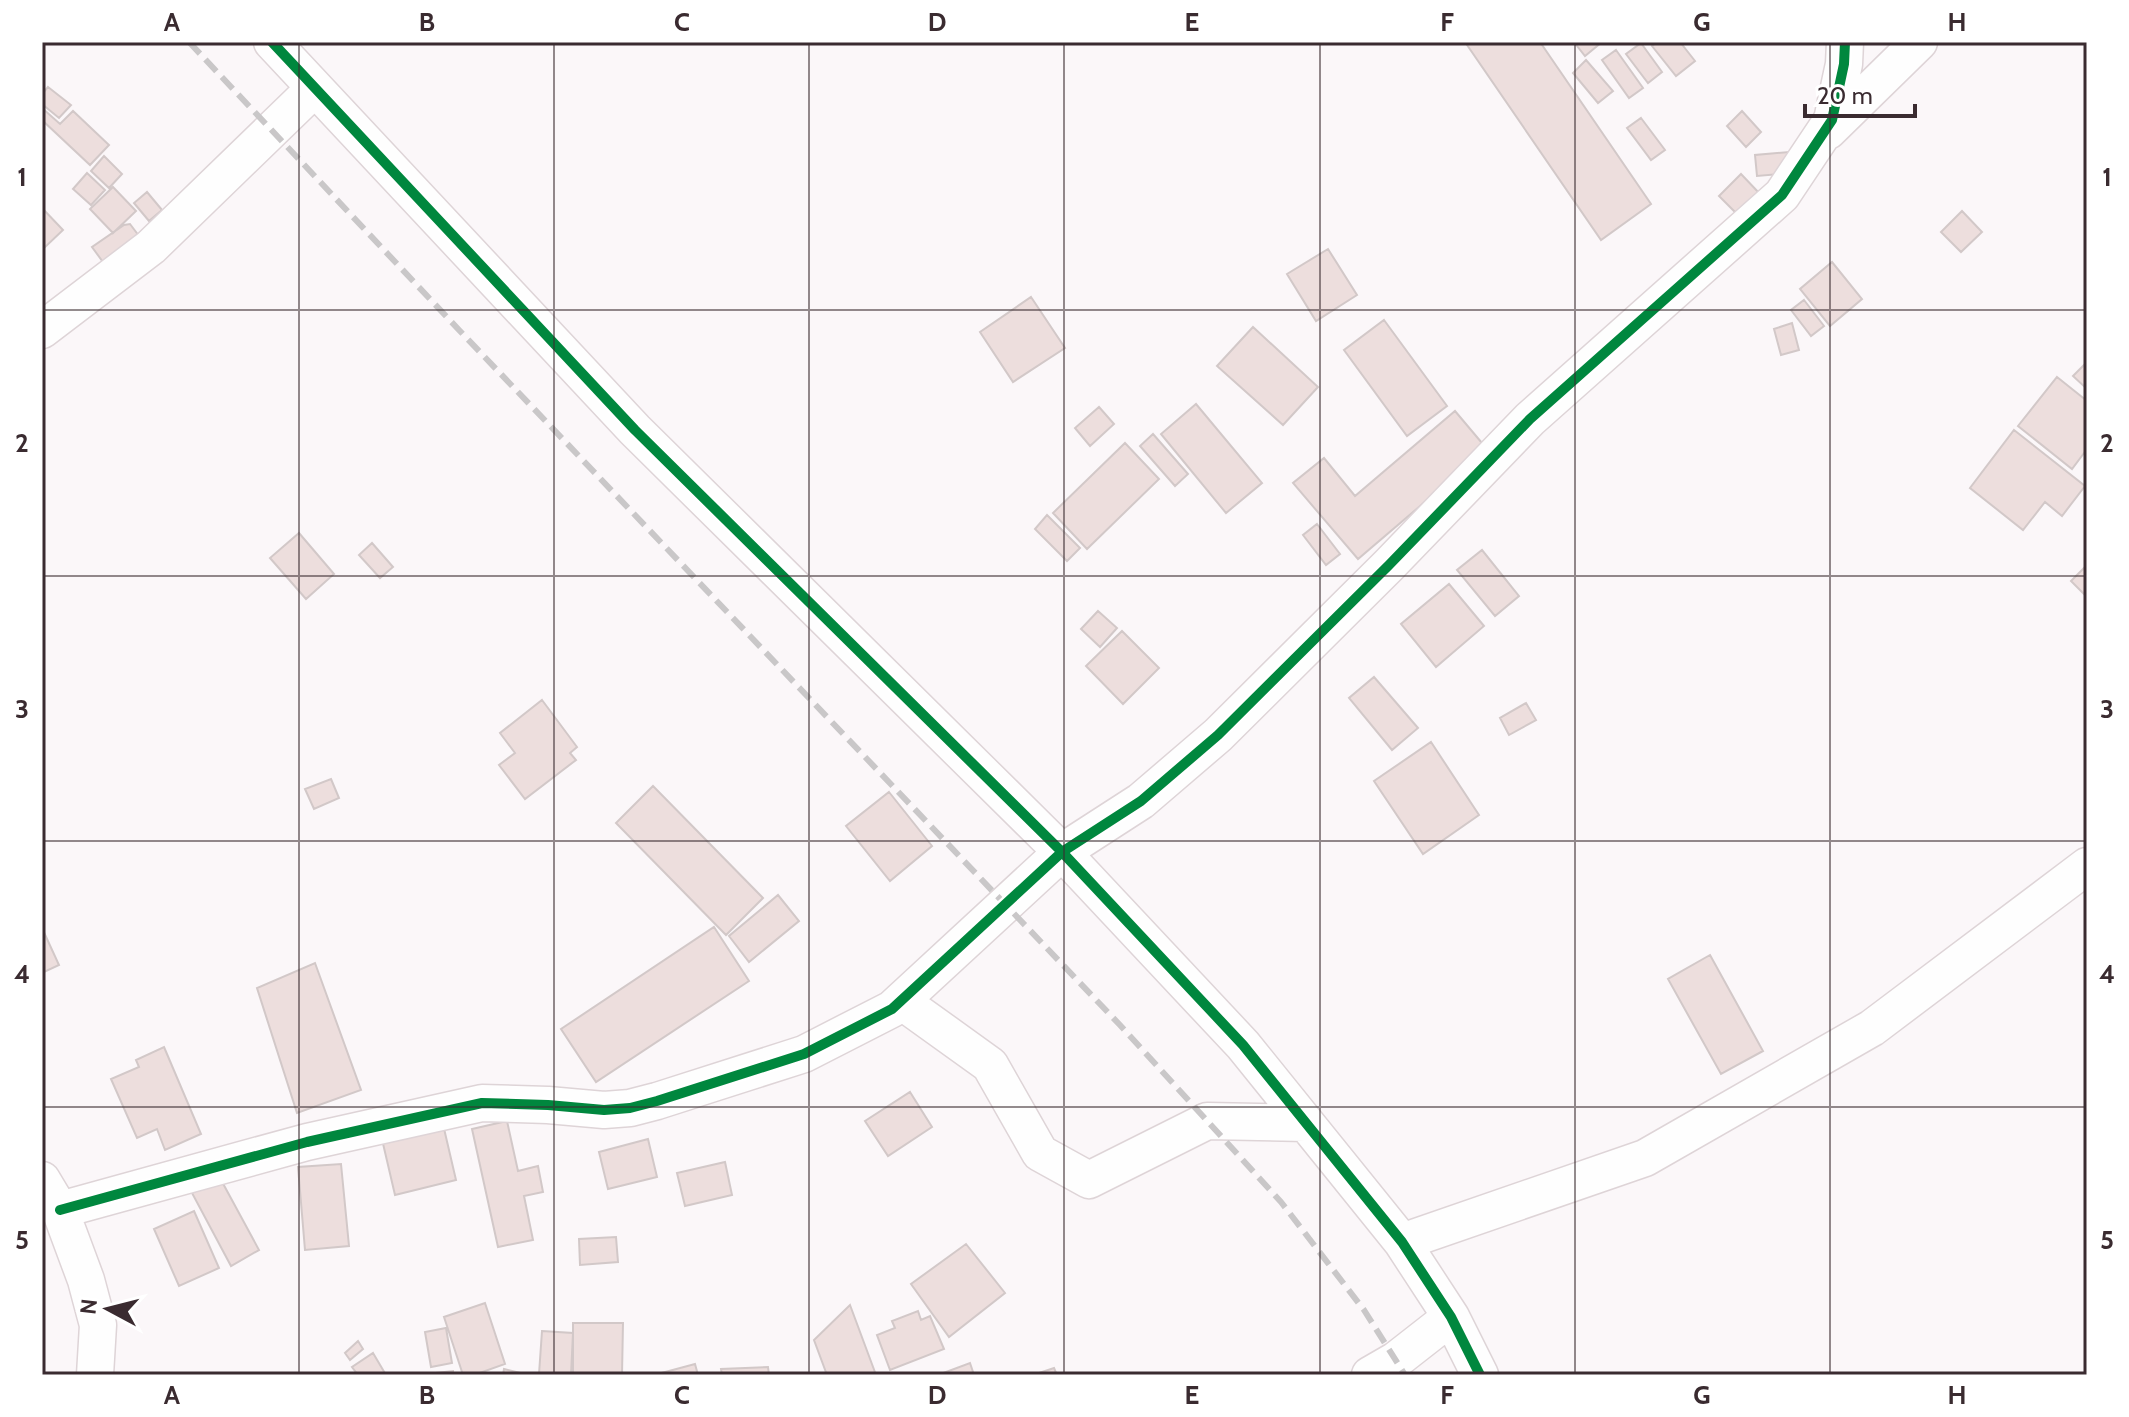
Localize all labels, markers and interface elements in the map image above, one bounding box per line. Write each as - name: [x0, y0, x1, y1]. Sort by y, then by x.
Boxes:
- text: A: [164, 6, 181, 38]
- text: B: [419, 6, 435, 38]
- text: C: [674, 6, 690, 38]
- text: D: [928, 6, 946, 38]
- text: E: [1185, 6, 1199, 38]
- text: F: [1440, 6, 1454, 38]
- text: G: [1693, 6, 1711, 38]
- text: H: [1948, 6, 1966, 38]
- scale bar: [1805, 68, 1915, 118]
- text: 20 m: [1817, 81, 1873, 110]
- text: 1: [17, 161, 27, 193]
- text: 1: [2102, 161, 2112, 193]
- text: 2: [15, 427, 29, 459]
- text: 2: [2100, 427, 2114, 459]
- text: 3: [15, 693, 29, 725]
- text: 3: [2100, 693, 2114, 725]
- text: 4: [14, 958, 30, 990]
- text: 4: [2099, 958, 2115, 990]
- text: 5: [15, 1224, 29, 1256]
- text: 5: [2100, 1224, 2114, 1256]
- north arrow: [68, 1269, 148, 1349]
- text: N: [74, 1297, 103, 1316]
- text: A: [164, 1379, 181, 1411]
- text: B: [419, 1379, 435, 1411]
- text: C: [674, 1379, 690, 1411]
- text: D: [928, 1379, 946, 1411]
- text: E: [1185, 1379, 1199, 1411]
- text: F: [1440, 1379, 1454, 1411]
- text: G: [1693, 1379, 1711, 1411]
- text: H: [1948, 1379, 1966, 1411]

